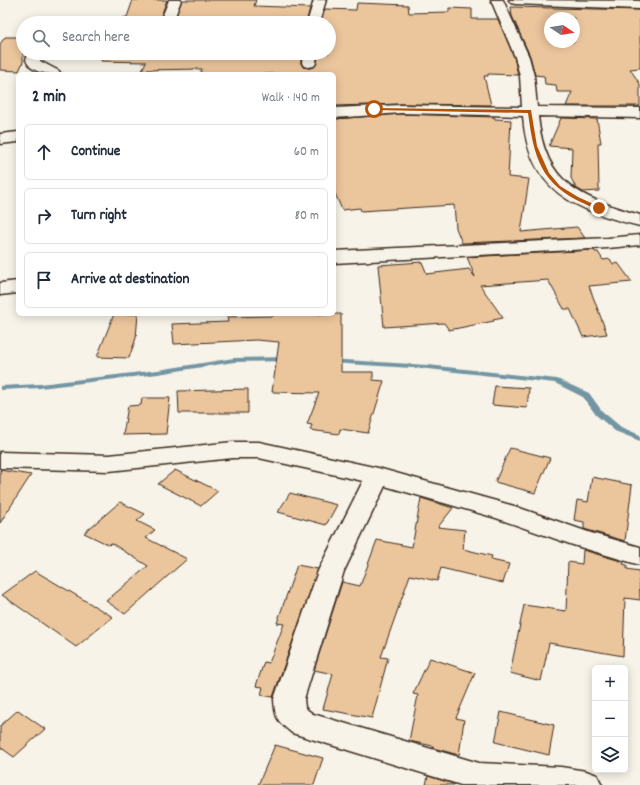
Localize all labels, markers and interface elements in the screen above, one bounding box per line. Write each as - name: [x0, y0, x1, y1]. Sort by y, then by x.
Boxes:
- north arrow: [544, 12, 580, 48]
- search box: [16, 16, 336, 60]
- icon: search: [30, 27, 52, 49]
- text: Search here: [62, 27, 130, 49]
- text: 2 min: [32, 86, 66, 110]
- text: Walk · 140 m: [262, 89, 320, 108]
- route start: [365, 100, 383, 118]
- icon: ahead: [33, 141, 55, 163]
- text: Continue: [71, 141, 120, 163]
- text: 60 m: [294, 143, 319, 162]
- route end: [590, 199, 608, 217]
- icon: right: [33, 205, 55, 227]
- text: Turn right: [71, 205, 127, 227]
- text: 80 m: [295, 207, 319, 226]
- icon: arrive: [33, 269, 55, 291]
- text: Arrive at destination: [71, 269, 189, 291]
- map controls: [592, 665, 628, 773]
- button: +: [592, 665, 628, 701]
- button: −: [592, 701, 628, 737]
- button: layers: [592, 737, 628, 773]

